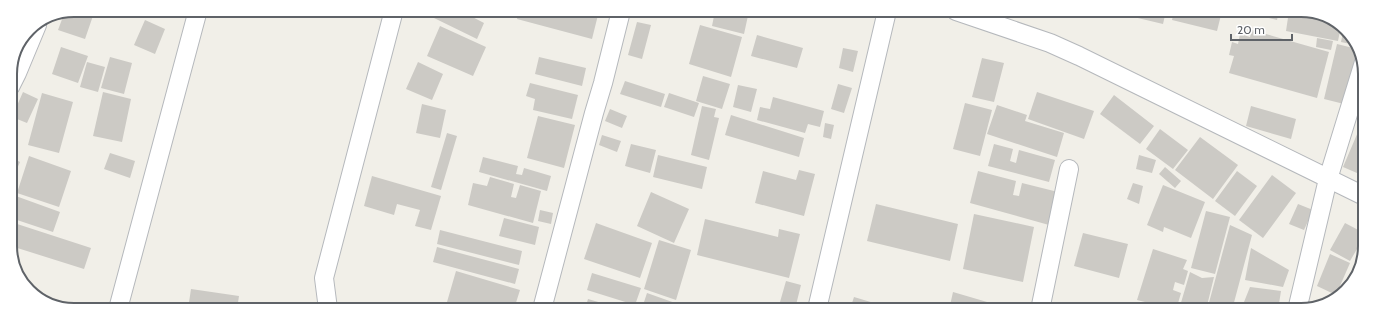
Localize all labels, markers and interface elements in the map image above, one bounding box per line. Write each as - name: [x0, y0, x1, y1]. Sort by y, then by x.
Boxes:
- scale bar: [1231, 16, 1292, 42]
- text: 20 m: [1237, 22, 1265, 37]

